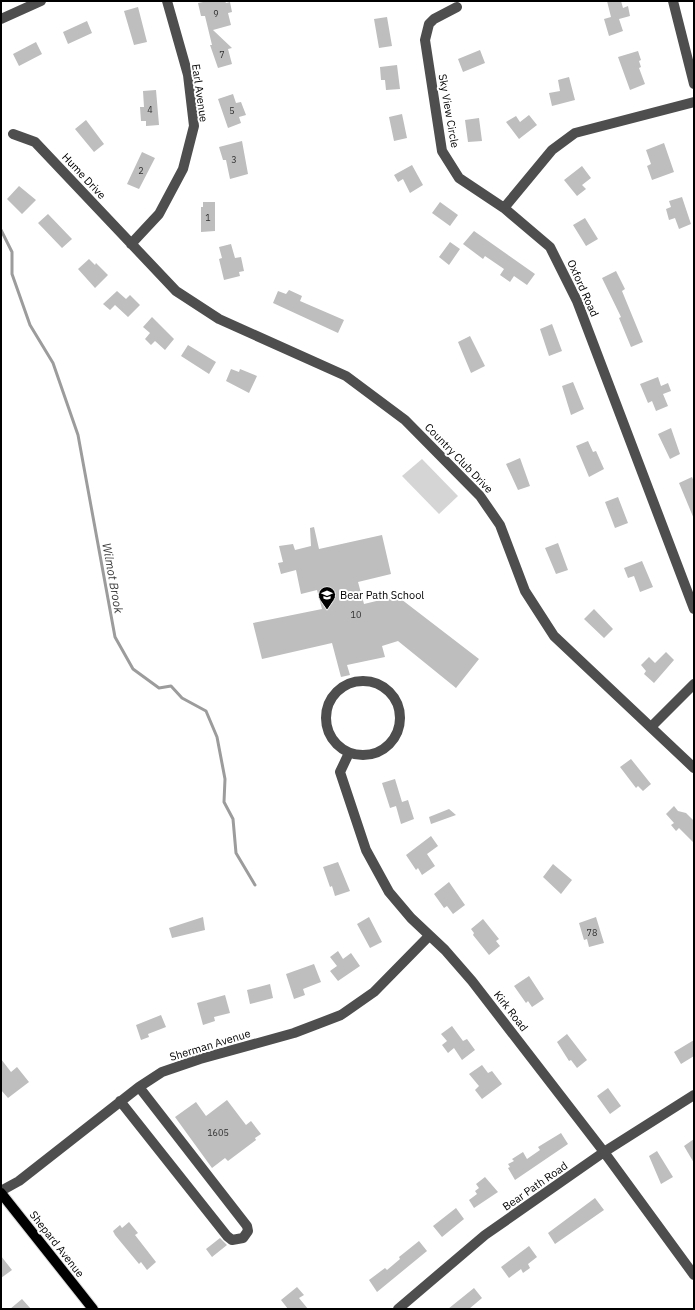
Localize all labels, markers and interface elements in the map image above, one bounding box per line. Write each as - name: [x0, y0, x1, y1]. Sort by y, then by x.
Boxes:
- house number: 9: [213, 8, 219, 19]
- house number: 7: [219, 49, 225, 60]
- street label: Earl Avenue: [189, 63, 211, 123]
- street label: Sky View Circle: [436, 73, 462, 149]
- house number: 4: [147, 104, 153, 115]
- house number: 5: [229, 105, 235, 116]
- street label: Hume Drive: [59, 150, 109, 202]
- house number: 3: [231, 154, 237, 165]
- house number: 2: [138, 165, 144, 176]
- house number: 1: [205, 212, 211, 223]
- street label: Oxford Road: [564, 257, 602, 319]
- street label: Country Club Drive: [422, 420, 496, 496]
- water label: Wilmot Brook: [99, 542, 127, 615]
- school or university icon: Bear Path School: [317, 585, 337, 610]
- place label: Bear Path School: [340, 588, 424, 602]
- house number: 10: [351, 609, 361, 620]
- house number: 78: [587, 927, 597, 938]
- street label: Kirk Road: [491, 988, 531, 1034]
- street label: Sherman Avenue: [168, 1026, 252, 1064]
- house number: 1605: [207, 1127, 229, 1138]
- street label: Bear Path Road: [500, 1158, 570, 1214]
- street label: Shepard Avenue: [27, 1208, 87, 1280]

